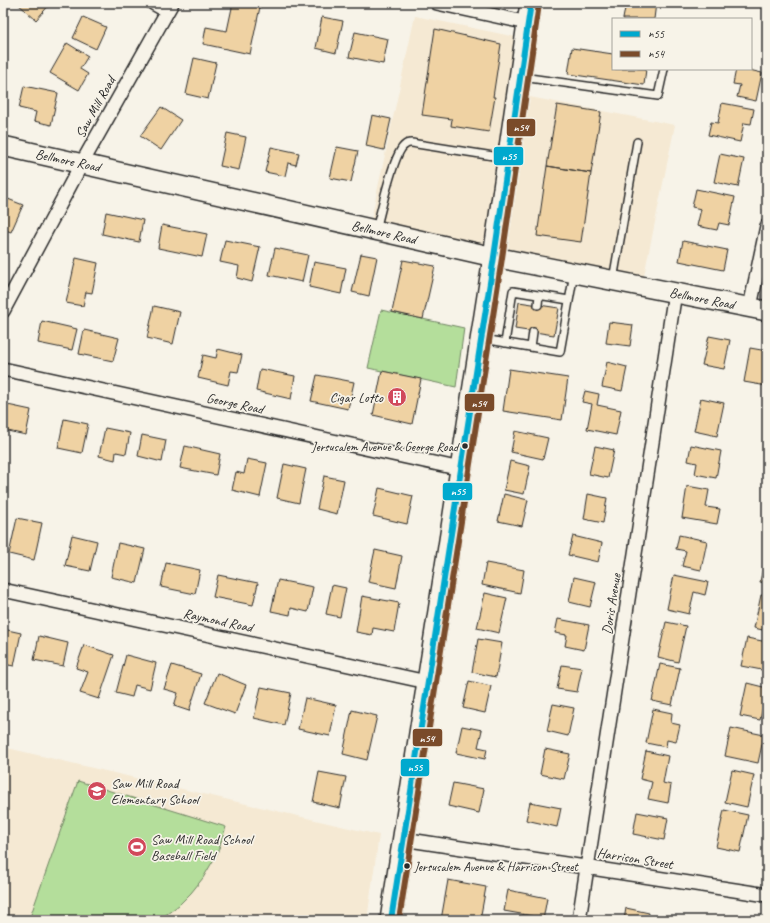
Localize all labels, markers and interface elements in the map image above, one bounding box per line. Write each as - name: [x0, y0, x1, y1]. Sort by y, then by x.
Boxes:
- legend: [612, 18, 752, 70]
- text: n55: [648, 26, 665, 42]
- text: n54: [648, 46, 666, 62]
- street label: Saw Mill Road: [72, 71, 120, 141]
- line badge: n54: [506, 118, 536, 137]
- text: n54: [514, 120, 530, 134]
- street label: Bellmore Road: [34, 145, 104, 176]
- line badge: n55: [493, 146, 524, 166]
- text: n55: [502, 149, 518, 163]
- street label: Bellmore Road: [350, 217, 420, 249]
- street label: Bellmore Road: [668, 284, 738, 314]
- building icon: Cigar Lotto: [386, 386, 408, 408]
- street label: George Road: [205, 389, 267, 418]
- place label: Cigar Lotto: [330, 389, 384, 406]
- line badge: n54: [464, 393, 495, 412]
- text: n54: [472, 396, 488, 410]
- place label: Jersusalem Avenue & George Road: [311, 439, 460, 455]
- marker: Jersusalem Avenue & George Road: [460, 441, 470, 451]
- line badge: n55: [442, 482, 473, 501]
- text: n55: [451, 484, 467, 498]
- street label: Doris Avenue: [598, 571, 625, 636]
- street label: Raymond Road: [182, 605, 257, 637]
- line badge: n54: [412, 728, 443, 747]
- text: n54: [420, 731, 436, 745]
- line badge: n55: [400, 758, 430, 777]
- text: n55: [408, 760, 424, 774]
- place label: Saw Mill Road Elementary School: [111, 775, 201, 808]
- school or university icon: Saw Mill Road Elementary School: [86, 780, 108, 802]
- place label: Saw Mill Road School Baseball Field: [151, 831, 255, 864]
- sports icon: Saw Mill Road School Baseball Field: [126, 836, 148, 858]
- street label: Harrison Street: [596, 844, 675, 873]
- place label: Jersusalem Avenue & Harrison Street: [413, 859, 579, 875]
- marker: Jersusalem Avenue & Harrison Street: [402, 861, 412, 871]

